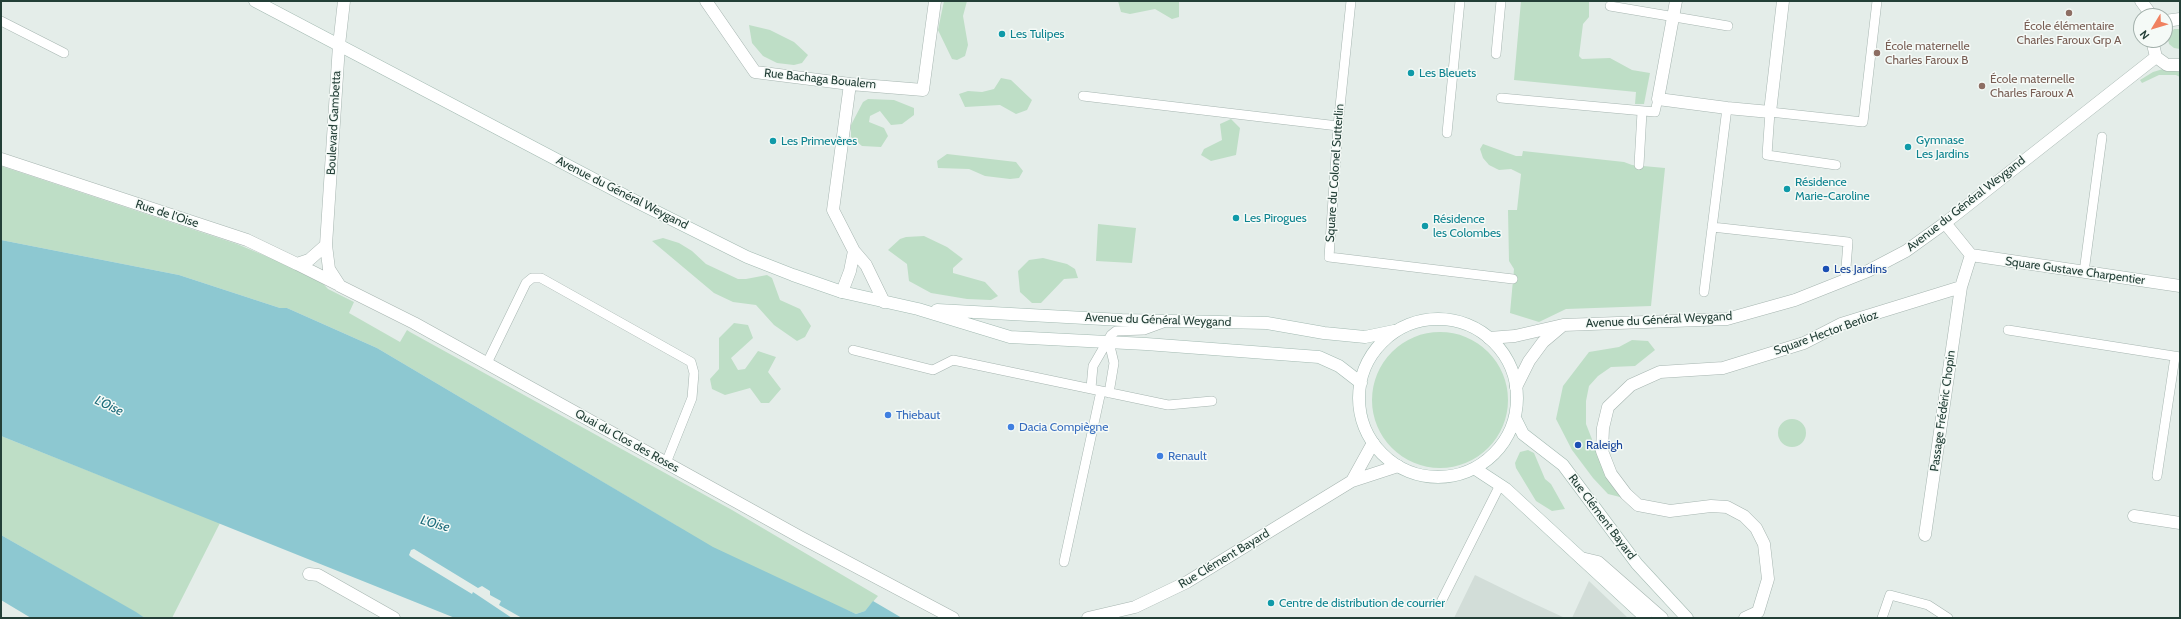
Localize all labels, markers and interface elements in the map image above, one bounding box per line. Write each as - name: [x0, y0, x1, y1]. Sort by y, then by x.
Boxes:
- marker: École élémentaire Charles Faroux Grp A: [2064, 8, 2074, 18]
- north arrow: [2133, 8, 2173, 48]
- place label: École élémentaire Charles Faroux Grp A: [2017, 19, 2121, 47]
- place label: Les Tulipes: [1010, 27, 1065, 41]
- text: N: [2136, 27, 2152, 42]
- marker: Les Tulipes: [997, 29, 1007, 39]
- place label: École maternelle Charles Faroux B: [1885, 39, 1970, 67]
- marker: École maternelle Charles Faroux B: [1872, 48, 1882, 58]
- street label: Rue Bachaga Boualem: [763, 66, 877, 92]
- place label: Les Bleuets: [1419, 66, 1476, 80]
- marker: Les Bleuets: [1406, 68, 1416, 78]
- street label: Boulevard Gambetta: [324, 70, 344, 176]
- place label: École maternelle Charles Faroux A: [1990, 72, 2075, 100]
- marker: École maternelle Charles Faroux A: [1977, 81, 1987, 91]
- street label: Square du Colonel Sutterlin: [1323, 103, 1347, 243]
- place label: Gymnase Les Jardins: [1916, 133, 1969, 161]
- place label: Les Primevères: [781, 134, 857, 148]
- marker: Les Primevères: [768, 136, 778, 146]
- marker: Gymnase Les Jardins: [1903, 142, 1913, 152]
- street label: Avenue du Général Weygand: [553, 153, 691, 233]
- street label: Avenue du Général Weygand: [1904, 153, 2028, 255]
- place label: Résidence Marie-Caroline: [1795, 175, 1870, 203]
- marker: Résidence Marie-Caroline: [1782, 184, 1792, 194]
- street label: Rue de l'Oise: [134, 197, 200, 231]
- place label: Les Pirogues: [1244, 211, 1307, 225]
- place label: Résidence les Colombes: [1433, 212, 1501, 240]
- marker: Les Pirogues: [1231, 213, 1241, 223]
- marker: Résidence les Colombes: [1420, 221, 1430, 231]
- street label: Square Gustave Charpentier: [2004, 254, 2146, 288]
- place label: Les Jardins: [1834, 262, 1887, 276]
- marker: Les Jardins: [1821, 264, 1831, 274]
- street label: Square Hector Berlioz: [1772, 307, 1880, 359]
- street label: Avenue du Général Weygand: [1585, 309, 1733, 331]
- street label: Avenue du Général Weygand: [1085, 310, 1231, 330]
- street label: Passage Frédéric Chopin: [1927, 349, 1959, 473]
- water label: L'Oise: [92, 392, 126, 420]
- street label: Quai du Clos des Roses: [572, 406, 682, 476]
- place label: Thiebaut: [896, 408, 940, 422]
- marker: Thiebaut: [883, 410, 893, 420]
- place label: Dacia Compiègne: [1019, 420, 1108, 434]
- marker: Dacia Compiègne: [1006, 422, 1016, 432]
- place label: Raleigh: [1586, 438, 1623, 452]
- marker: Raleigh: [1573, 440, 1583, 450]
- place label: Renault: [1168, 449, 1207, 463]
- marker: Renault: [1155, 451, 1165, 461]
- street label: Rue Clément Bayard: [1565, 471, 1639, 563]
- water label: L'Oise: [419, 512, 451, 536]
- street label: Rue Clément Bayard: [1176, 526, 1272, 592]
- place label: Centre de distribution de courrier: [1279, 596, 1445, 610]
- marker: Centre de distribution de courrier: [1266, 598, 1276, 608]

